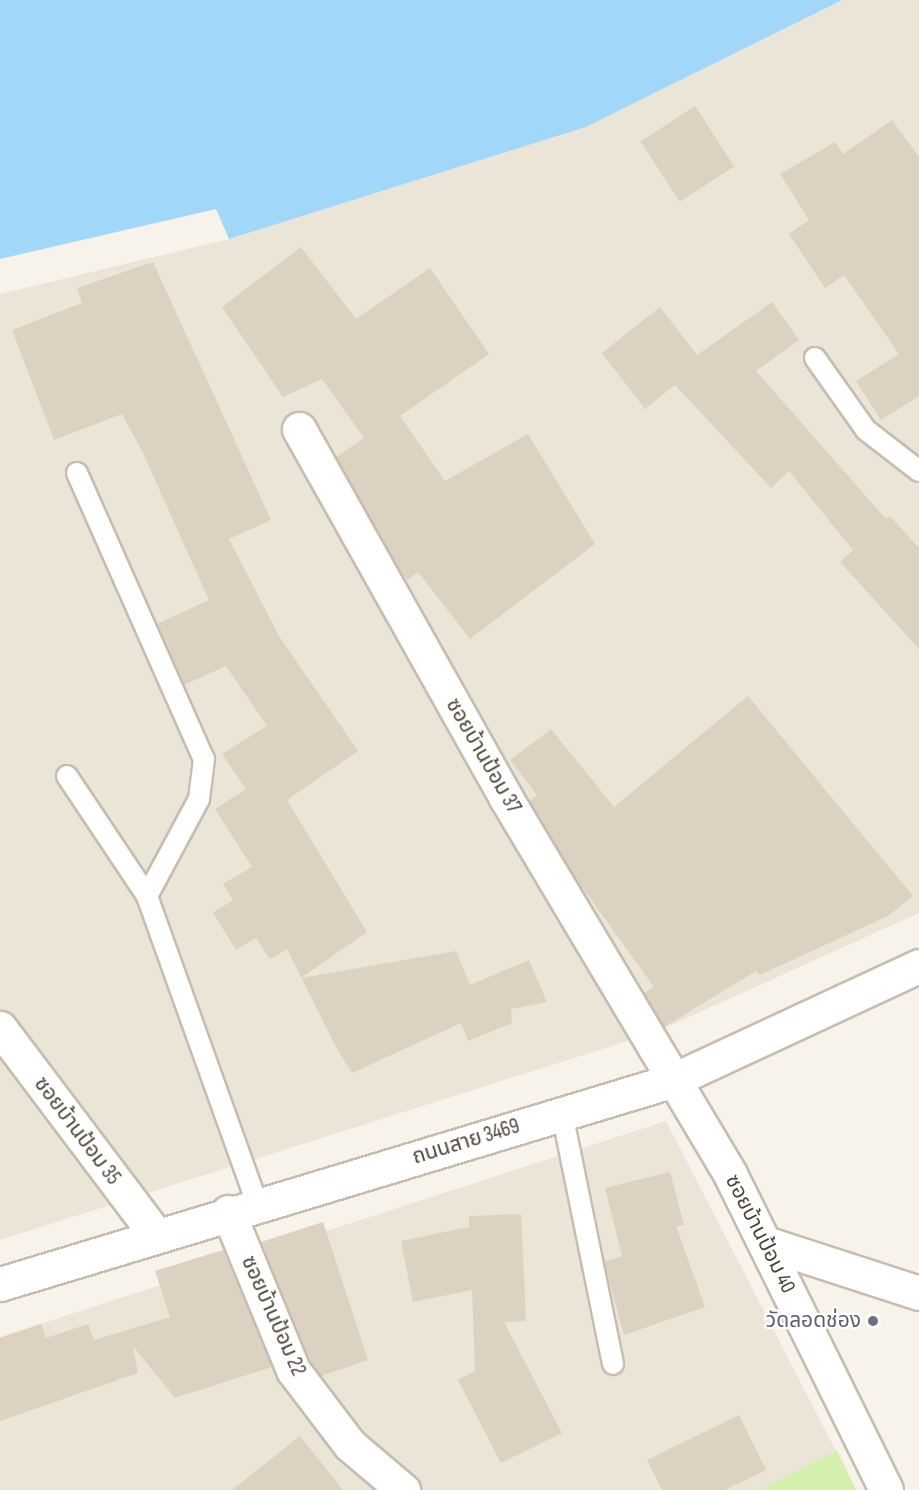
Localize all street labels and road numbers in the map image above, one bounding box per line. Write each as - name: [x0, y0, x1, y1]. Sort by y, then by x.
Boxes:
- street label: ซอยบ้านป้อม 37: [440, 694, 526, 818]
- street label: ซอยบ้านป้อม 35: [28, 1072, 126, 1190]
- street label: ถนนสาย 3469: [409, 1114, 523, 1170]
- street label: ซอยบ้านป้อม 40: [719, 1171, 801, 1297]
- street label: ซอยบ้านป้อม 22: [235, 1252, 311, 1380]

